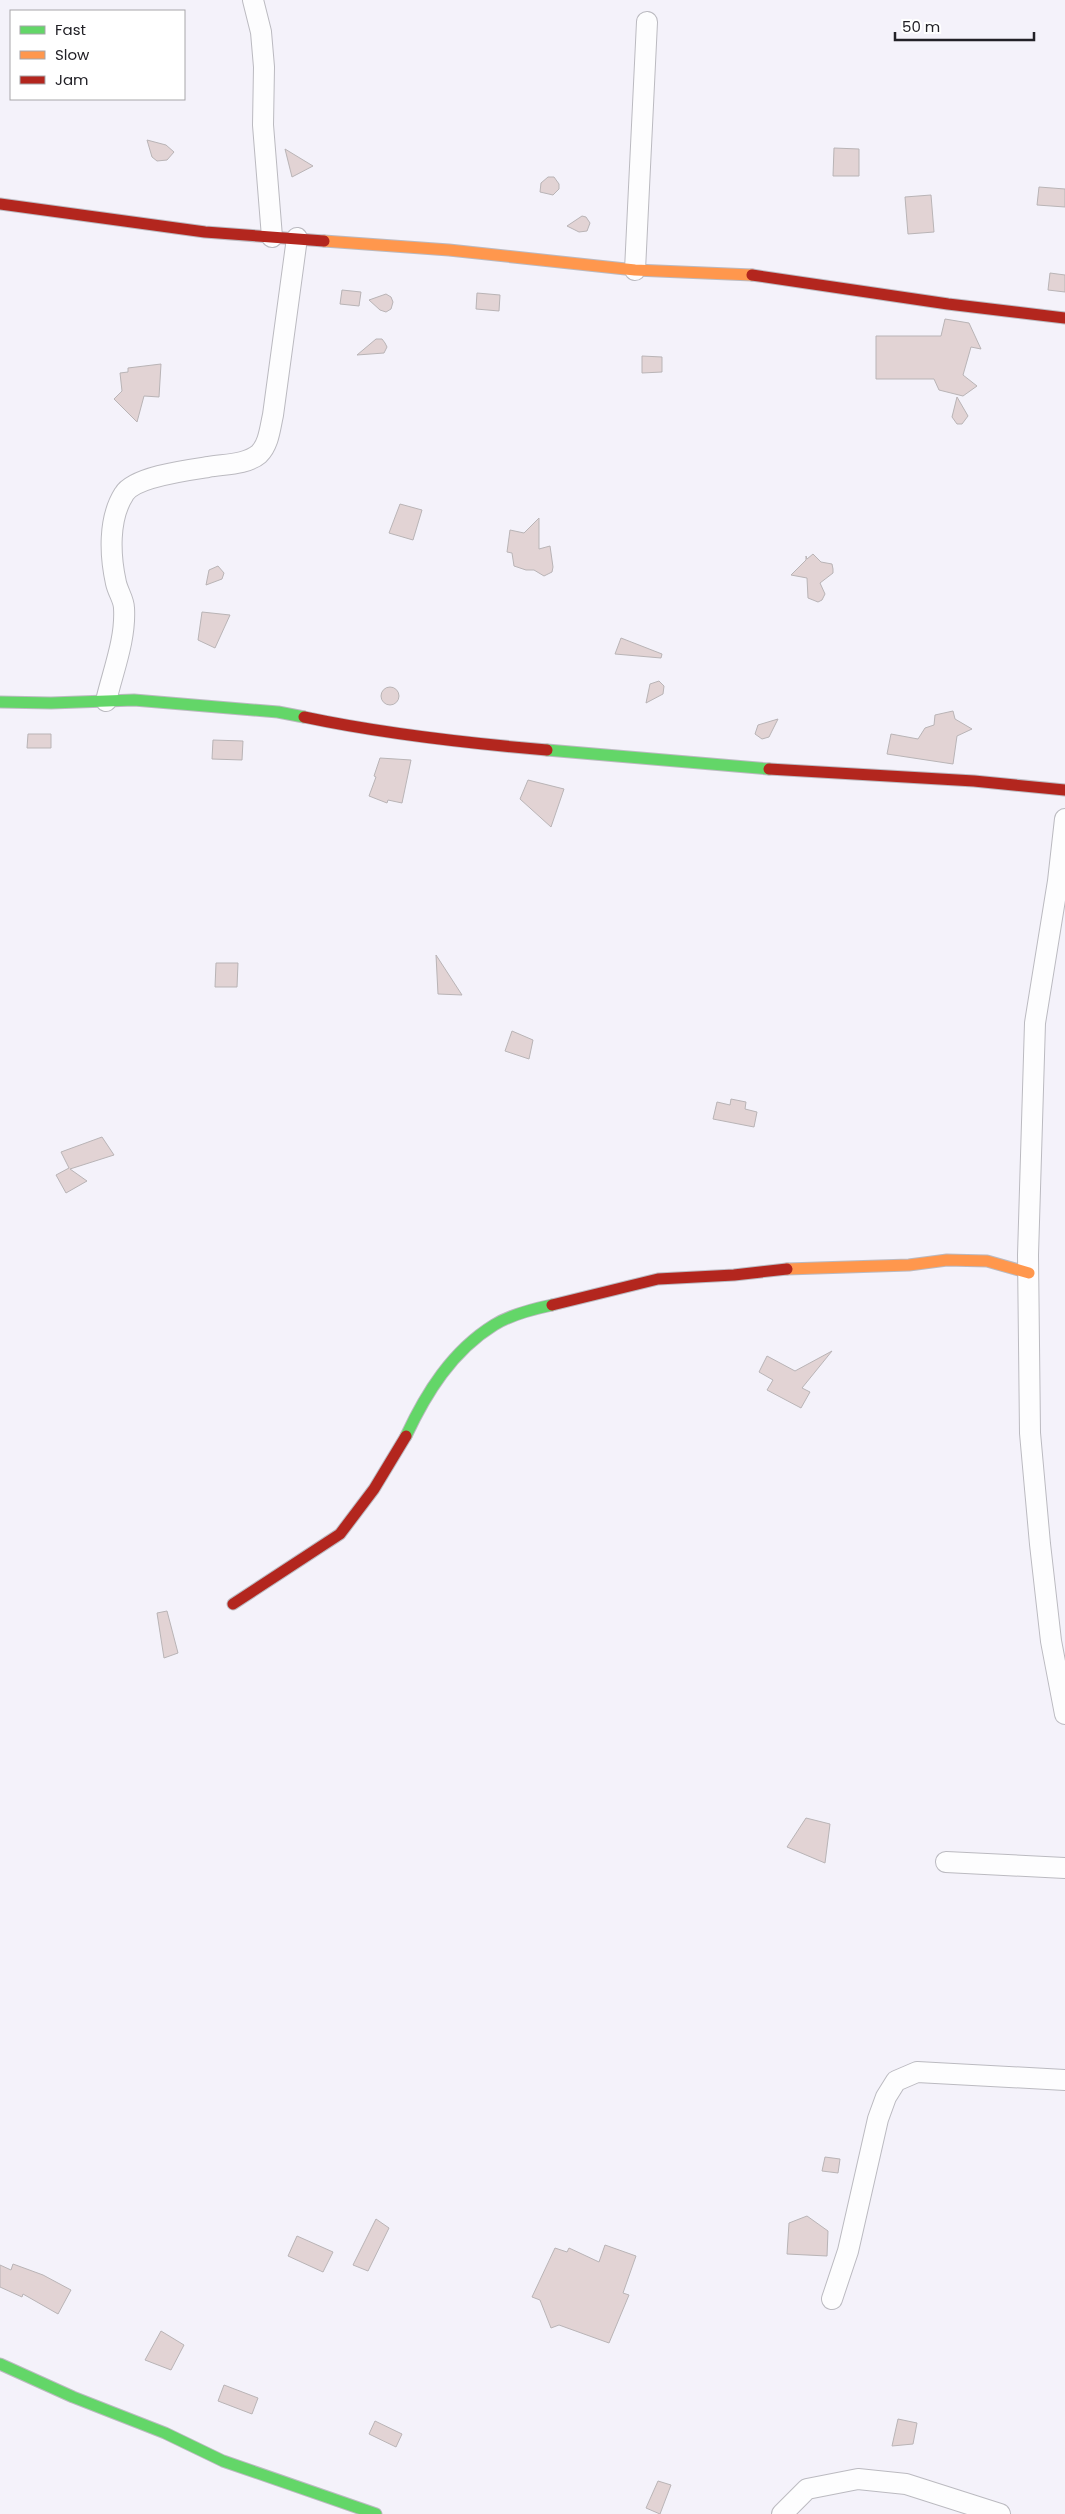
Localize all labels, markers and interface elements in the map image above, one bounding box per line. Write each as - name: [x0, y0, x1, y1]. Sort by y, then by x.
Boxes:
- legend: [10, 10, 185, 100]
- scale bar: [895, 10, 1034, 42]
- text: 50 m: [902, 16, 940, 37]
- text: Fast: [55, 19, 86, 40]
- text: Slow: [55, 44, 90, 65]
- text: Jam: [55, 69, 89, 90]

